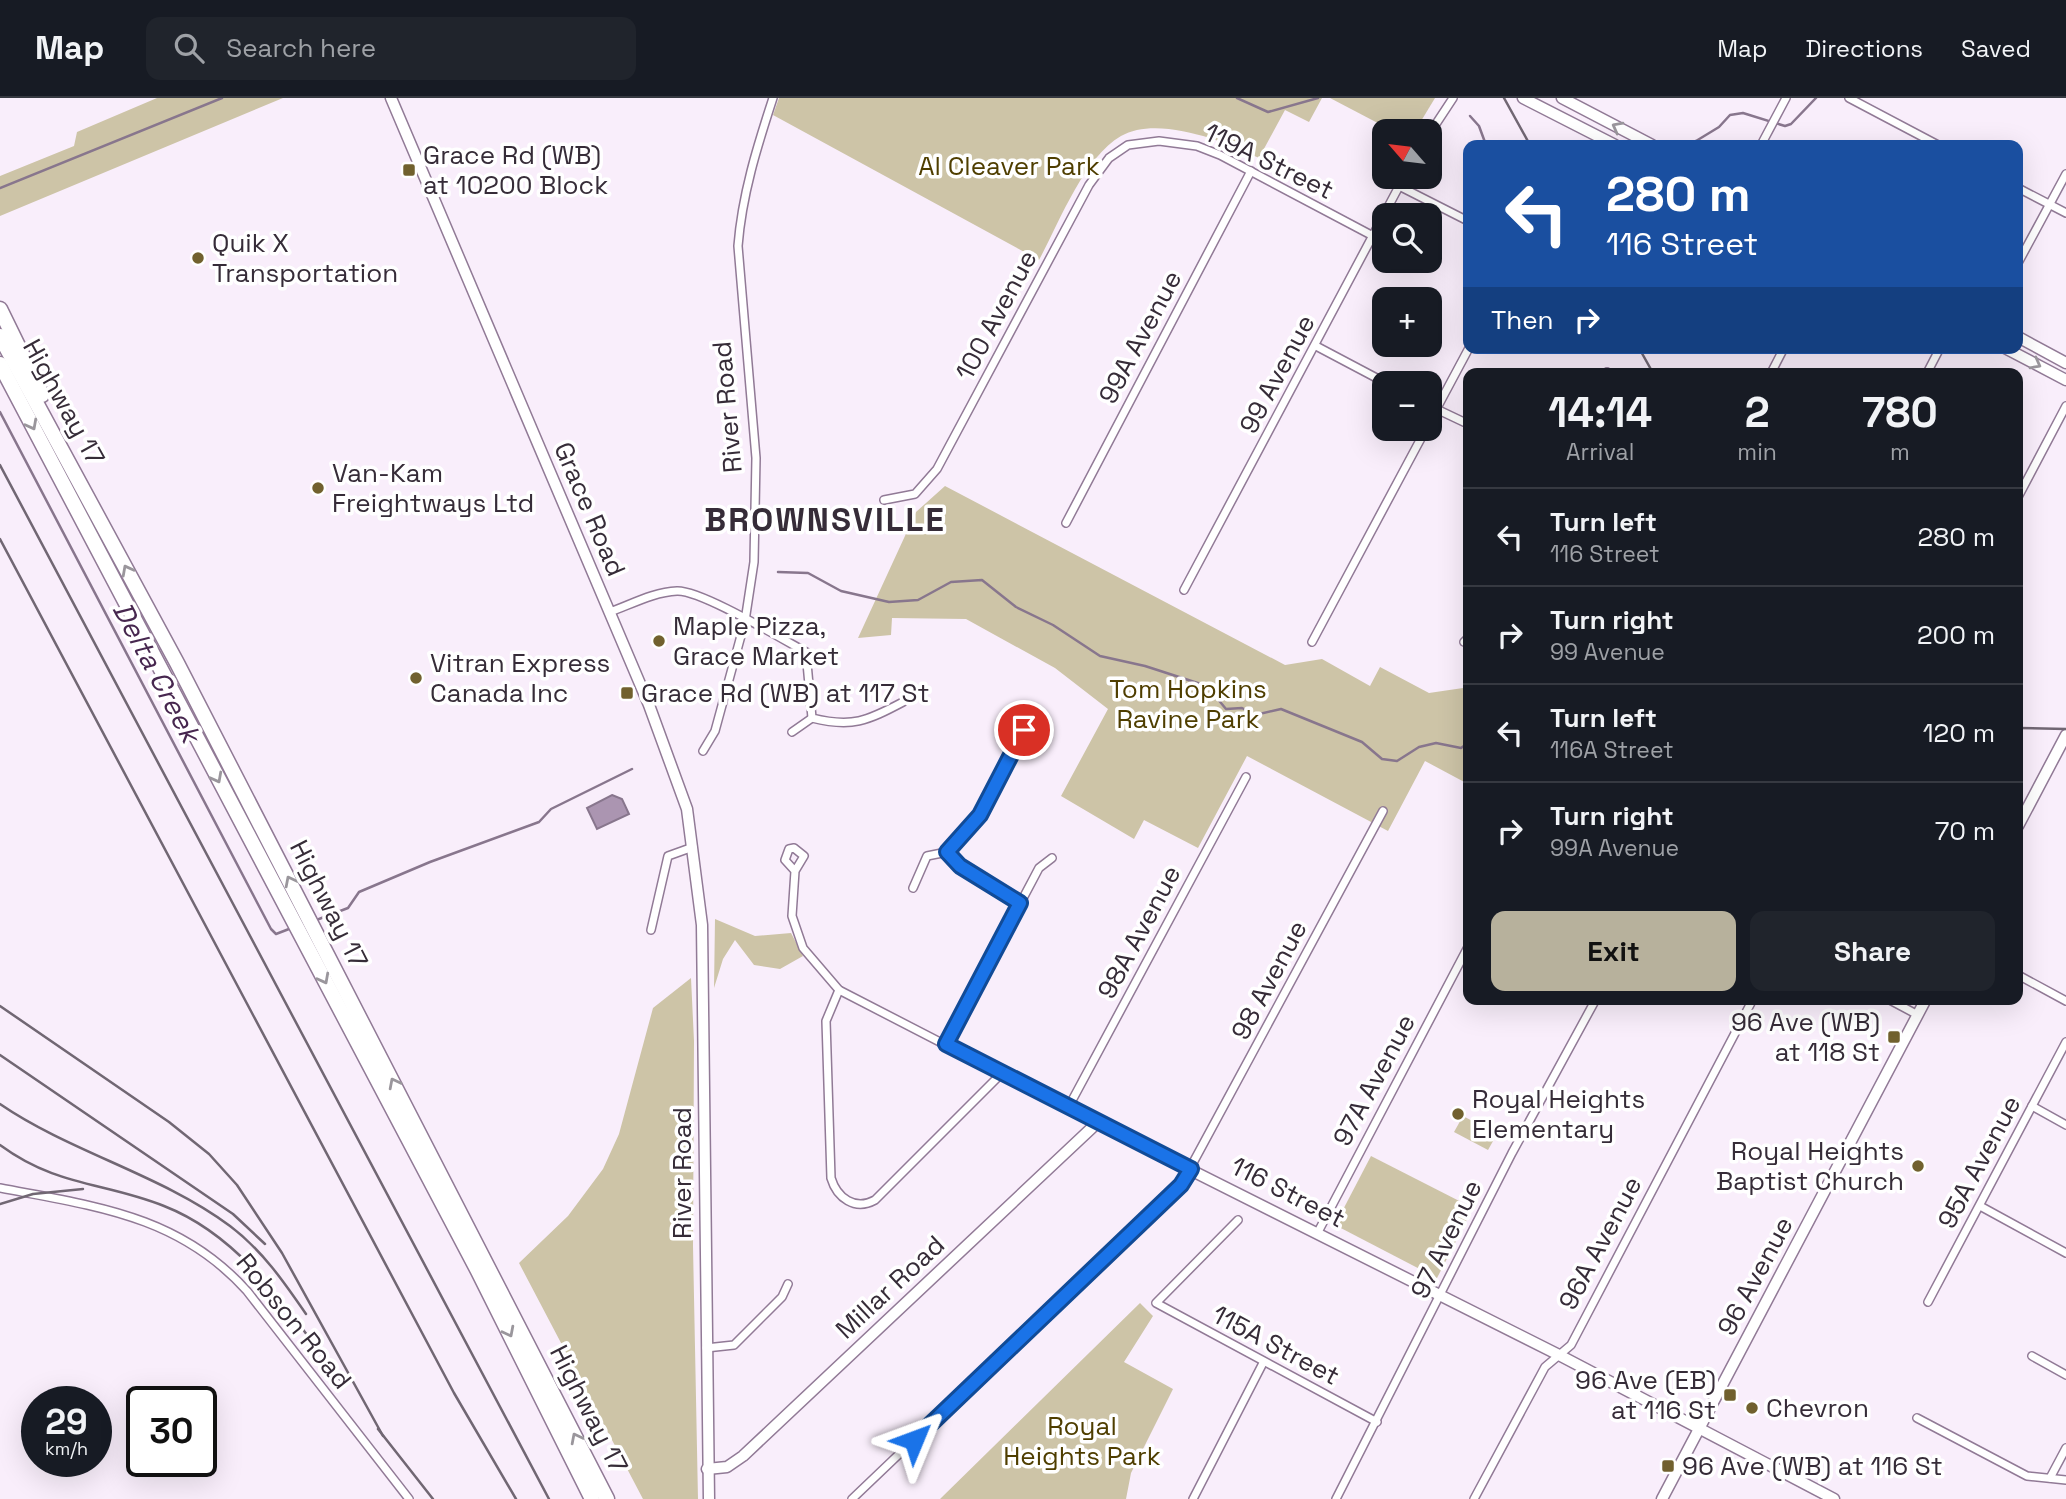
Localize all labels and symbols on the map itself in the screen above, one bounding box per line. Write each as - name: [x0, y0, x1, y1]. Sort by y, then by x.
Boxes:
- street label: 119A Street: [1199, 115, 1339, 207]
- north arrow: [1372, 119, 1442, 189]
- one-way arrow: [1612, 122, 1624, 135]
- place label: Grace Rd (WB) at 10200 Block: [423, 138, 608, 202]
- park label: Al Cleaver Park: [918, 149, 1100, 183]
- marker: Grace Rd (WB) at 10200 Block: [401, 162, 417, 178]
- place label: Quik X Transportation: [212, 226, 398, 290]
- street label: 100 Avenue: [948, 244, 1044, 386]
- marker: Quik X Transportation: [190, 250, 206, 266]
- street label: 99A Avenue: [1091, 265, 1189, 409]
- street label: 99 Avenue: [1231, 309, 1323, 439]
- street label: Highway 17: [15, 333, 113, 471]
- street label: River Road: [704, 340, 750, 474]
- one-way arrow: [2029, 356, 2041, 370]
- one-way arrow: [23, 418, 37, 430]
- street label: Grace Road: [546, 437, 634, 581]
- place label: Van-Kam Freightways Ltd: [332, 456, 534, 520]
- marker: Van-Kam Freightways Ltd: [310, 480, 326, 496]
- district label: BROWNSVILLE: [704, 499, 946, 541]
- one-way arrow: [122, 565, 135, 577]
- water label: Delta Creek: [105, 595, 211, 751]
- place label: Maple Pizza, Grace Market: [673, 609, 839, 673]
- marker: Maple Pizza, Grace Market: [651, 633, 667, 649]
- place label: Vitran Express Canada Inc: [430, 646, 610, 710]
- marker: Vitran Express Canada Inc: [408, 670, 424, 686]
- park label: Tom Hopkins Ravine Park: [1109, 672, 1267, 736]
- place label: Grace Rd (WB) at 117 St: [641, 676, 929, 710]
- marker: Grace Rd (WB) at 117 St: [619, 685, 635, 701]
- pin: [994, 700, 1054, 760]
- one-way arrow: [209, 771, 222, 783]
- street label: Highway 17: [282, 834, 376, 974]
- street label: 98A Avenue: [1090, 859, 1188, 1005]
- one-way arrow: [284, 876, 298, 888]
- street label: 98 Avenue: [1223, 915, 1315, 1045]
- one-way arrow: [316, 972, 329, 984]
- place label: 96 Ave (WB) at 118 St: [1731, 1005, 1880, 1069]
- street label: 97A Avenue: [1325, 1008, 1423, 1152]
- marker: 96 Ave (WB) at 118 St: [1886, 1029, 1902, 1045]
- one-way arrow: [388, 1078, 402, 1090]
- place label: Royal Heights Elementary: [1472, 1082, 1645, 1146]
- street label: 95A Avenue: [1930, 1090, 2028, 1234]
- marker: Royal Heights Elementary: [1450, 1106, 1466, 1122]
- street label: River Road: [665, 1107, 699, 1239]
- place label: Royal Heights Baptist Church: [1716, 1134, 1904, 1198]
- street label: 116 Street: [1225, 1149, 1351, 1235]
- marker: Royal Heights Baptist Church: [1910, 1158, 1926, 1174]
- street label: 96A Avenue: [1551, 1171, 1649, 1315]
- street label: 97 Avenue: [1403, 1174, 1489, 1304]
- street label: 96 Avenue: [1709, 1211, 1801, 1341]
- street label: Millar Road: [828, 1228, 952, 1346]
- street label: Robson Road: [229, 1246, 359, 1396]
- street label: 115A Street: [1206, 1297, 1346, 1393]
- one-way arrow: [501, 1325, 515, 1337]
- street label: Highway 17: [542, 1339, 636, 1479]
- place label: 96 Ave (EB) at 116 St: [1575, 1363, 1716, 1427]
- speed limit sign: 30: [126, 1386, 217, 1477]
- marker: 96 Ave (EB) at 116 St: [1722, 1387, 1738, 1403]
- place label: Chevron: [1766, 1391, 1869, 1425]
- marker: Chevron: [1744, 1400, 1760, 1416]
- position arrow: [877, 1403, 951, 1477]
- park label: Royal Heights Park: [1003, 1409, 1161, 1473]
- one-way arrow: [570, 1433, 584, 1445]
- place label: 96 Ave (WB) at 116 St: [1682, 1449, 1943, 1483]
- marker: 96 Ave (WB) at 116 St: [1660, 1458, 1676, 1474]

